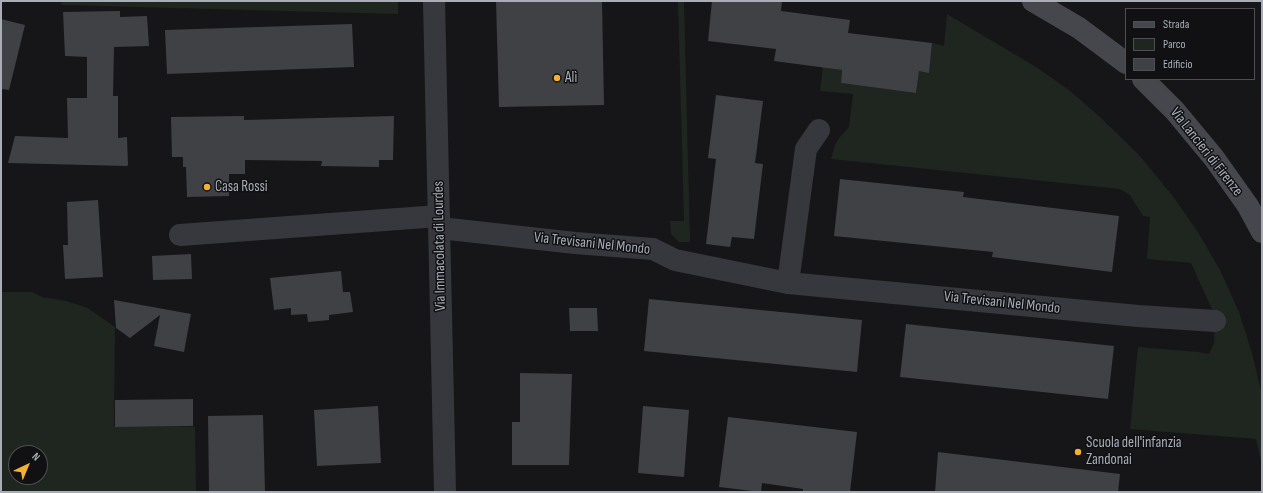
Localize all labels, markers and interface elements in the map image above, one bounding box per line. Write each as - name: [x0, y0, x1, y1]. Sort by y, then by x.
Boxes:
- legend: [1125, 8, 1255, 80]
- text: Strada: [1163, 17, 1189, 32]
- text: Parco: [1163, 37, 1186, 52]
- text: Edificio: [1163, 57, 1192, 72]
- place label: Alì: [565, 69, 577, 87]
- marker: Alì: [552, 73, 562, 83]
- street label: Via Lancieri di Firenze: [1166, 104, 1246, 200]
- place label: Casa Rossi: [215, 178, 268, 196]
- street label: Via Immacolata di Lourdes: [430, 181, 450, 311]
- marker: Casa Rossi: [202, 182, 212, 192]
- street label: Via Trevisani Nel Mondo: [533, 229, 651, 259]
- street label: Via Trevisani Nel Mondo: [943, 288, 1061, 318]
- place label: Scuola dell'infanzia Zandonai: [1086, 434, 1182, 469]
- north arrow: [8, 445, 48, 485]
- marker: Scuola dell'infanzia Zandonai: [1073, 447, 1083, 457]
- text: N: [29, 450, 43, 463]

